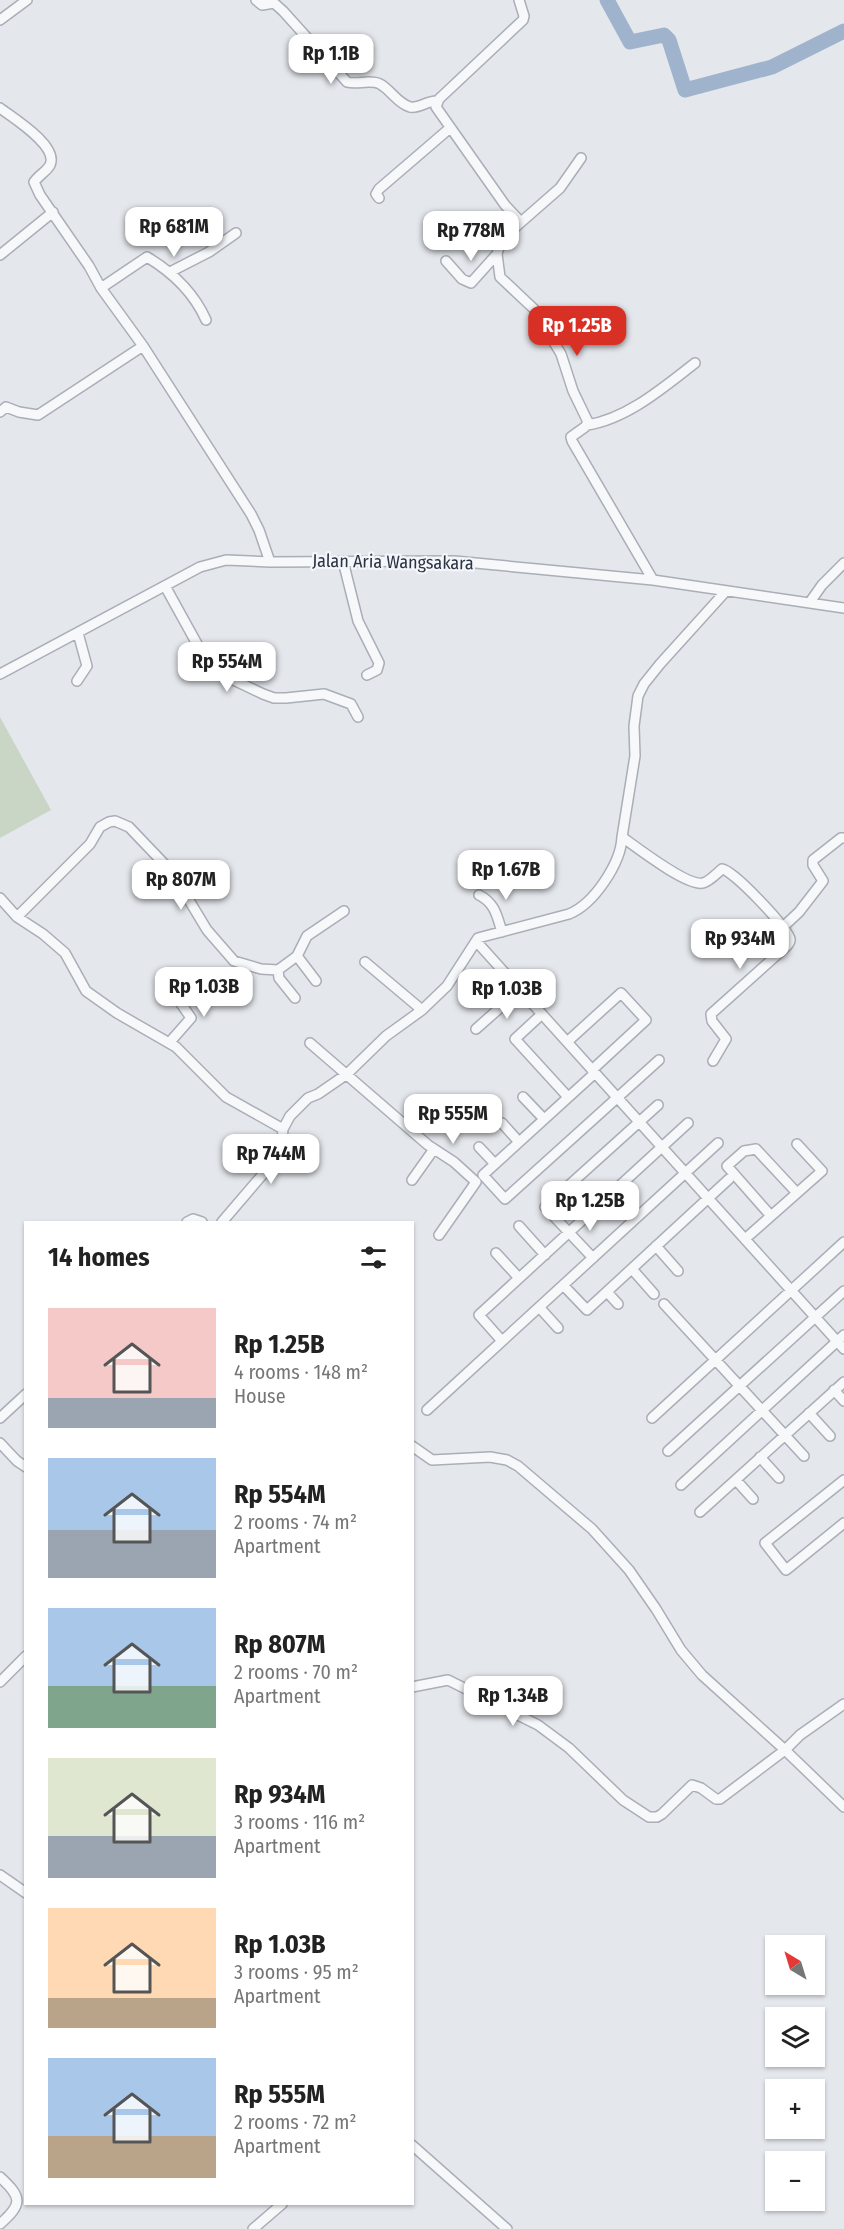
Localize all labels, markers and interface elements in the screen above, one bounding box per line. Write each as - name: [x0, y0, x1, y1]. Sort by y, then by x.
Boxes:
- pin: Rp 1.1B: [276, 34, 386, 85]
- text: Rp 1.1B: [303, 41, 359, 65]
- pin: Rp 681M: [119, 207, 229, 258]
- pin: Rp 778M: [416, 211, 526, 262]
- text: Rp 681M: [139, 214, 209, 238]
- text: Rp 778M: [437, 218, 505, 242]
- pin: Rp 1.25B: [515, 306, 639, 357]
- text: Rp 1.25B: [542, 313, 612, 337]
- street label: Jalan Aria Wangsakara: [312, 550, 474, 574]
- pin: Rp 554M: [172, 642, 282, 693]
- text: Rp 554M: [192, 649, 262, 673]
- pin: Rp 1.67B: [444, 850, 568, 901]
- text: Rp 1.67B: [472, 857, 540, 881]
- pin: Rp 807M: [126, 860, 236, 911]
- text: Rp 807M: [146, 867, 216, 891]
- pin: Rp 934M: [685, 919, 795, 970]
- text: Rp 934M: [705, 926, 775, 950]
- pin: Rp 1.03B: [142, 967, 266, 1018]
- pin: Rp 1.03B: [445, 969, 569, 1020]
- text: Rp 1.03B: [169, 974, 239, 998]
- text: Rp 1.03B: [472, 976, 542, 1000]
- pin: Rp 555M: [398, 1094, 508, 1145]
- text: Rp 555M: [418, 1101, 488, 1125]
- pin: Rp 744M: [216, 1134, 326, 1185]
- text: Rp 744M: [236, 1141, 306, 1165]
- pin: Rp 1.25B: [528, 1181, 652, 1232]
- text: Rp 1.25B: [555, 1188, 625, 1212]
- icon: filters: [357, 1241, 390, 1274]
- text: 14 homes: [48, 1242, 150, 1273]
- text: Rp 1.25B: [234, 1329, 324, 1360]
- icon: home: [96, 1332, 168, 1404]
- text: 4 rooms · 148 m²: [234, 1360, 368, 1384]
- text: House: [234, 1384, 286, 1408]
- text: Rp 554M: [234, 1479, 326, 1510]
- icon: home: [96, 1482, 168, 1554]
- text: 2 rooms · 74 m²: [234, 1510, 357, 1534]
- text: Apartment: [234, 1534, 321, 1558]
- text: Rp 807M: [234, 1629, 325, 1660]
- icon: home: [96, 1632, 168, 1704]
- text: 2 rooms · 70 m²: [234, 1660, 358, 1684]
- pin: Rp 1.34B: [451, 1676, 575, 1727]
- text: Rp 1.34B: [478, 1683, 548, 1707]
- text: Apartment: [234, 1684, 321, 1708]
- text: Rp 934M: [234, 1779, 325, 1810]
- icon: home: [96, 1782, 168, 1854]
- text: 3 rooms · 116 m²: [234, 1810, 365, 1834]
- text: Apartment: [234, 1834, 321, 1858]
- text: Rp 1.03B: [234, 1929, 326, 1960]
- icon: home: [96, 1932, 168, 2004]
- north arrow: [765, 1935, 825, 1995]
- map controls: [765, 1935, 825, 2211]
- text: 3 rooms · 95 m²: [234, 1960, 359, 1984]
- text: Apartment: [234, 1984, 321, 2008]
- button: layers: [765, 2007, 825, 2067]
- text: Rp 555M: [234, 2079, 325, 2110]
- button: +: [765, 2079, 825, 2139]
- icon: home: [96, 2082, 168, 2154]
- text: 2 rooms · 72 m²: [234, 2110, 356, 2134]
- text: Apartment: [234, 2134, 321, 2158]
- button: −: [765, 2151, 825, 2211]

